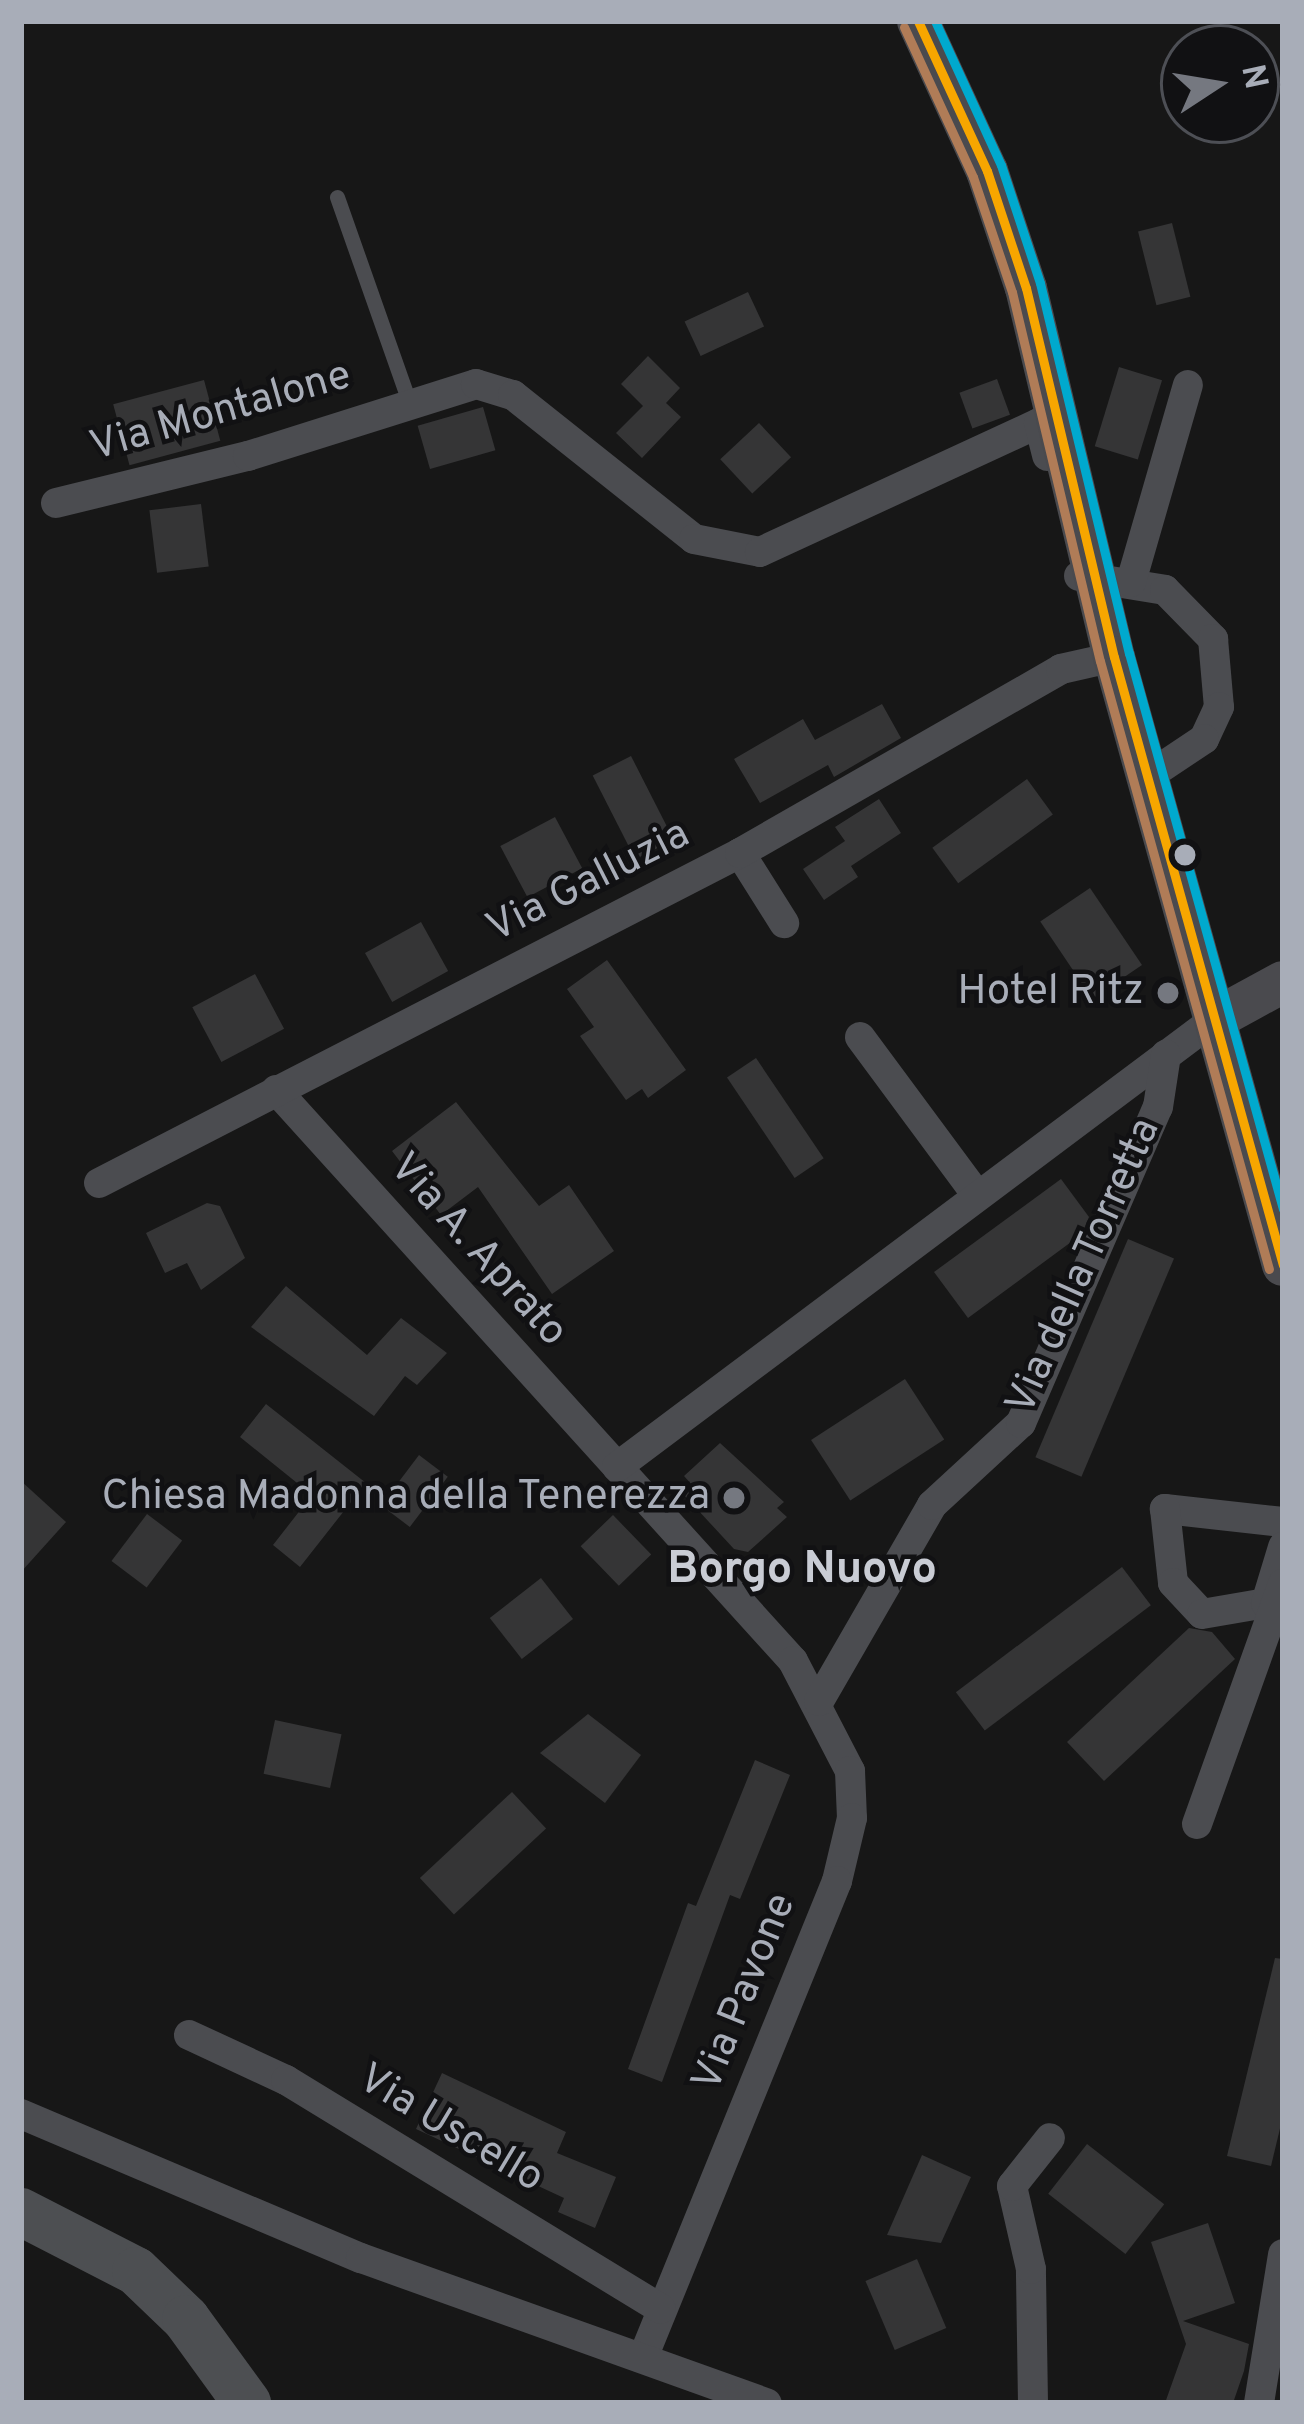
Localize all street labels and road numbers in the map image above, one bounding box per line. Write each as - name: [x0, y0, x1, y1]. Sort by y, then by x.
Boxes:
- street label: Via Montalone: [85, 352, 357, 474]
- street label: Via Galluzia: [479, 810, 699, 956]
- street label: Via della Torretta: [997, 1110, 1173, 1424]
- street label: Via A. Aprato: [376, 1143, 578, 1359]
- street label: Via Pavone: [683, 1887, 809, 2099]
- street label: Via Uscello: [348, 2055, 552, 2205]

